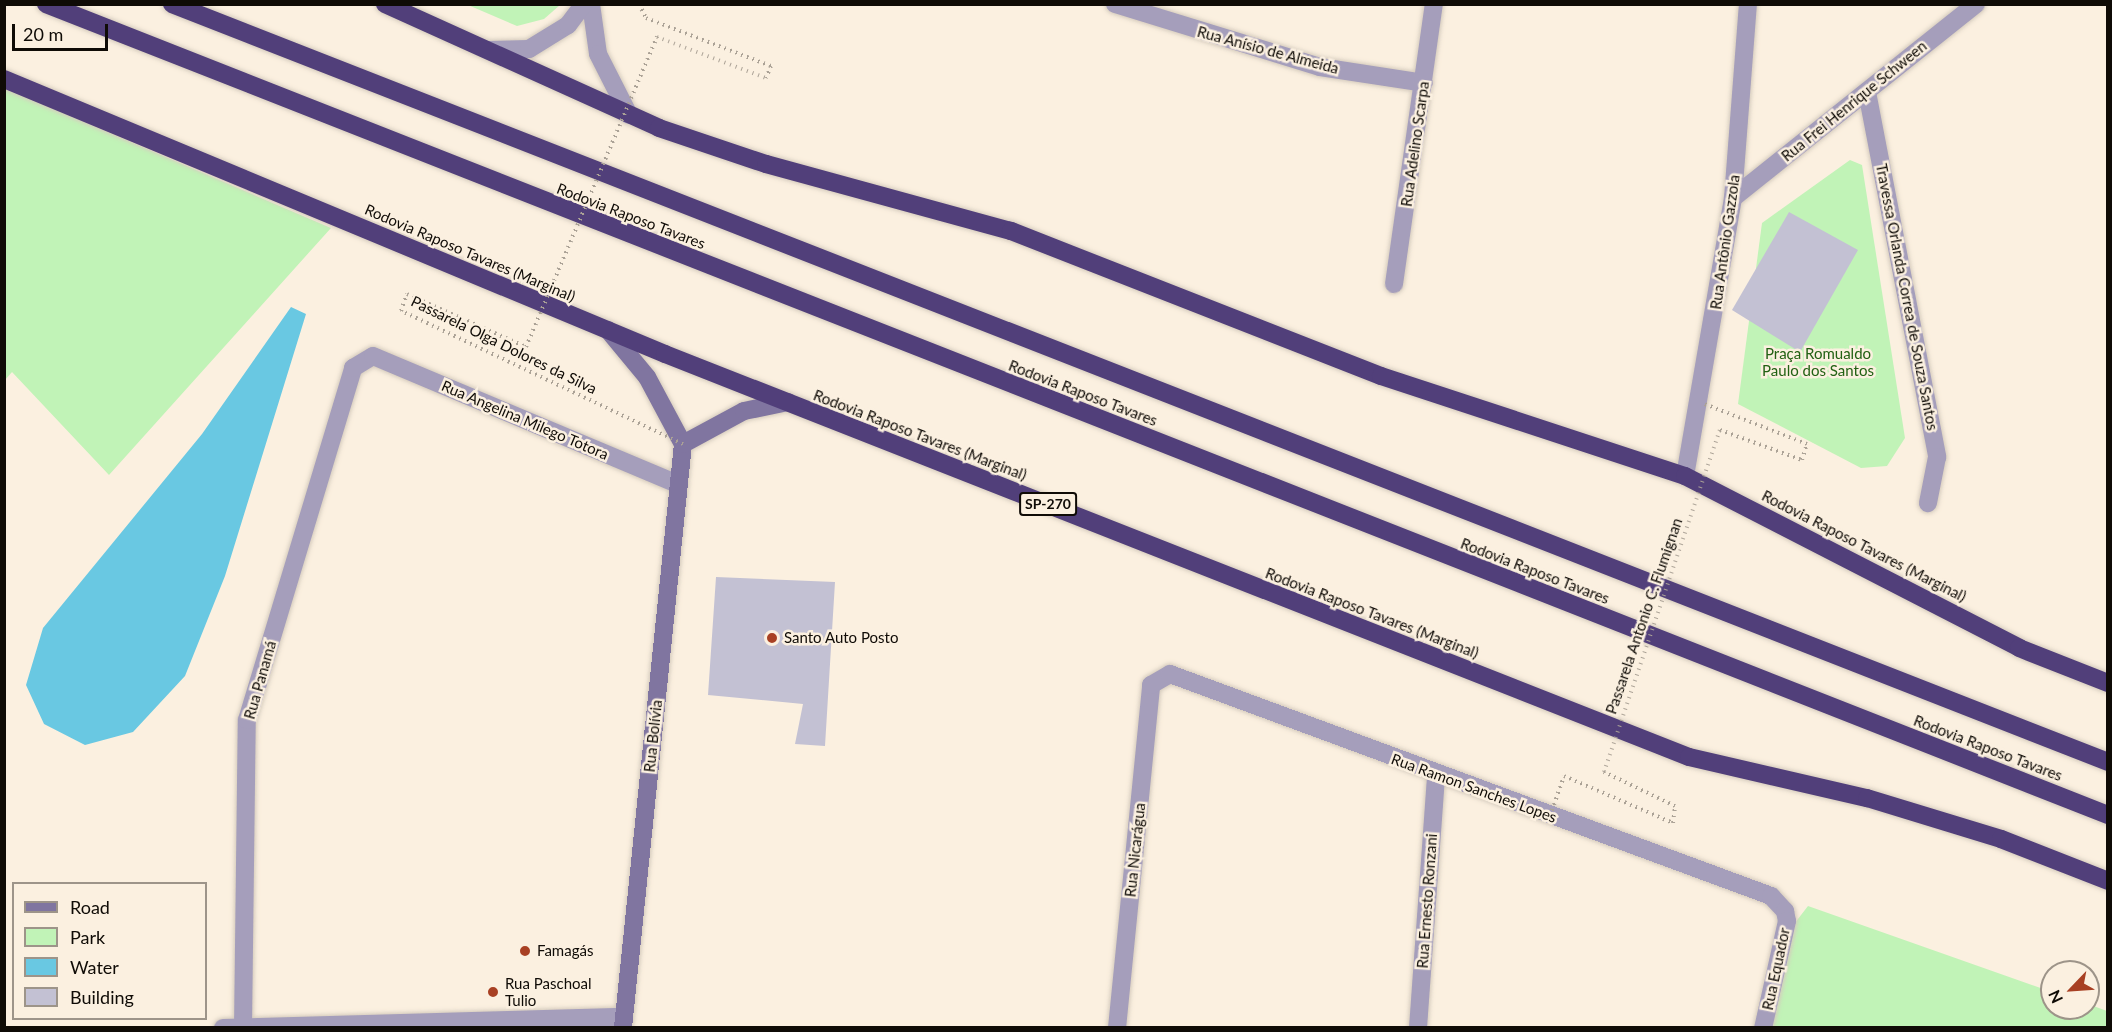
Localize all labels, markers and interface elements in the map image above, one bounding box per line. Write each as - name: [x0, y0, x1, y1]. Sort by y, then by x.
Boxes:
- scale bar: [15, 12, 111, 50]
- street label: Rua Anísio de Almeida: [1195, 22, 1341, 78]
- text: 20 m: [23, 23, 63, 45]
- street label: Rua Frei Henrique Schween: [1778, 37, 1930, 165]
- street label: Rua Adelino Scarpa: [1397, 80, 1433, 208]
- street label: Travessa Orlanda Correa de Souza Santos: [1872, 162, 1942, 432]
- street label: Rua Antônio Gazzola: [1707, 173, 1743, 311]
- street label: Rodovia Raposo Tavares: [554, 179, 708, 253]
- street label: Rodovia Raposo Tavares (Marginal): [362, 200, 578, 306]
- street label: Passarela Olga Dolores da Silva: [408, 292, 600, 398]
- park label: Praça Romualdo Paulo dos Santos: [1762, 344, 1874, 379]
- street label: Rodovia Raposo Tavares: [1006, 356, 1160, 430]
- street label: Rua Angelina Milego Totora: [438, 376, 612, 464]
- street label: Rodovia Raposo Tavares (Marginal): [811, 386, 1029, 484]
- street label: Rodovia Raposo Tavares (Marginal): [1759, 486, 1969, 606]
- road number: SP-270: [1018, 493, 1078, 515]
- street label: Passarela Antonio C. Flumignan: [1602, 515, 1686, 717]
- street label: Rodovia Raposo Tavares: [1458, 534, 1612, 608]
- street label: Rodovia Raposo Tavares (Marginal): [1263, 564, 1481, 662]
- place label: Santo Auto Posto: [784, 629, 899, 647]
- marker: Santo Auto Posto: [765, 631, 779, 645]
- street label: Rua Panamá: [240, 639, 280, 721]
- street label: Rua Bolívia: [640, 699, 666, 773]
- street label: Rodovia Raposo Tavares: [1911, 711, 2065, 785]
- street label: Rua Ramon Sanches Lopes: [1389, 750, 1559, 826]
- street label: Rua Nicarágua: [1121, 802, 1149, 898]
- street label: Rua Ernesto Ronzani: [1413, 833, 1441, 969]
- legend: [12, 882, 207, 1020]
- text: Road: [70, 896, 110, 918]
- text: Park: [70, 926, 105, 948]
- street label: Rua Equador: [1758, 926, 1794, 1012]
- place label: Famagás: [537, 942, 593, 960]
- marker: Famagás: [518, 944, 532, 958]
- text: Water: [70, 956, 119, 978]
- north arrow: [2040, 960, 2100, 1020]
- place label: Rua Paschoal Tulio: [505, 974, 591, 1009]
- marker: Rua Paschoal Tulio: [486, 985, 500, 999]
- text: Building: [70, 986, 134, 1008]
- text: N: [2044, 987, 2066, 1007]

